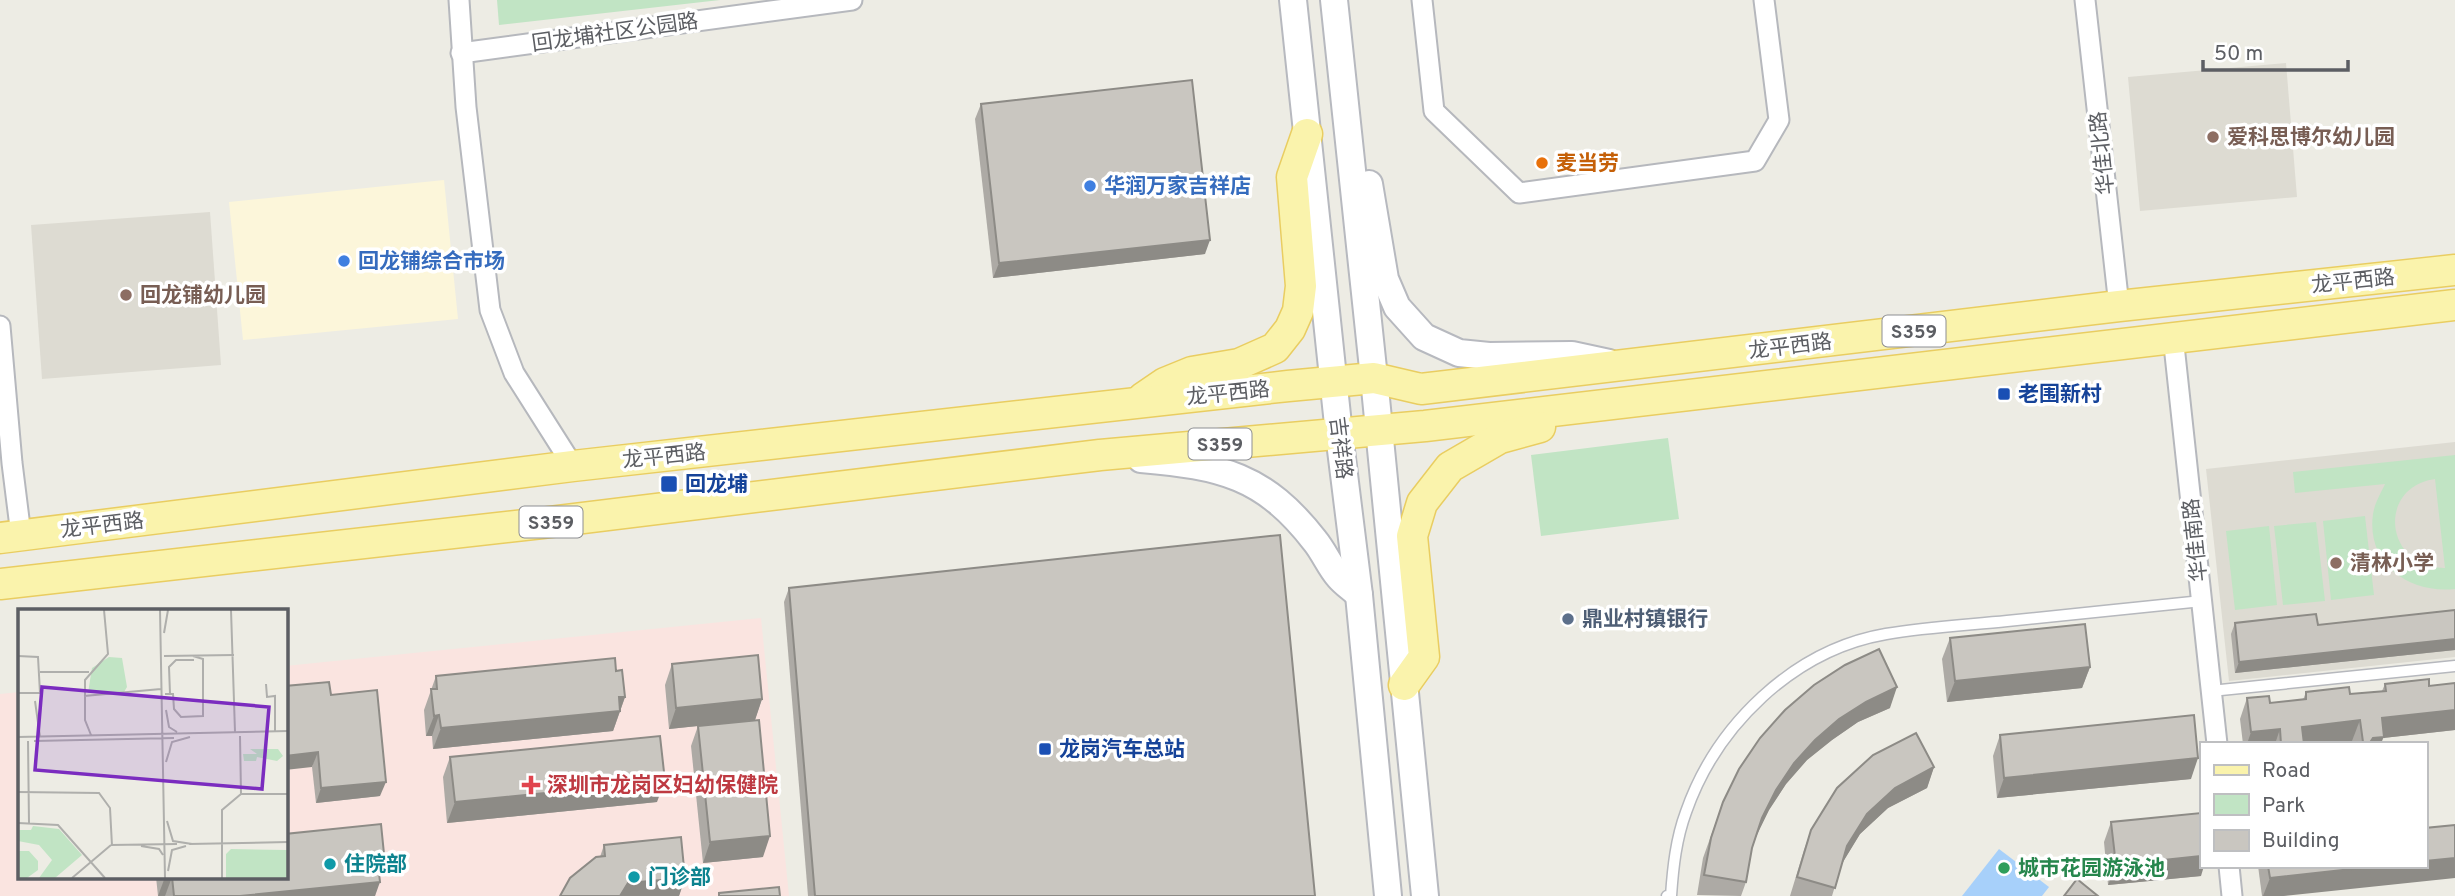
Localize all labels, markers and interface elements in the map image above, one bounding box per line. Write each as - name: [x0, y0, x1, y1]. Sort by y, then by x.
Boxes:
- street label: 回龙埔社区公园路: [530, 8, 700, 59]
- scale bar: [2203, 28, 2348, 72]
- text: 50 m: [2214, 41, 2263, 68]
- street label: 华佳北路: [2086, 110, 2121, 196]
- place label: 爱科思博尔幼儿园: [2227, 125, 2395, 152]
- marker: 爱科思博尔幼儿园: [2205, 129, 2221, 145]
- place label: 麦当劳: [1556, 151, 1619, 178]
- marker: 麦当劳: [1534, 155, 1550, 171]
- place label: 华润万家吉祥店: [1104, 174, 1251, 201]
- marker: 华润万家吉祥店: [1082, 178, 1098, 194]
- place label: 回龙铺综合市场: [358, 249, 505, 276]
- marker: 回龙铺综合市场: [336, 253, 352, 269]
- street label: 龙平西路: [2310, 265, 2396, 300]
- place label: 回龙铺幼儿园: [140, 283, 266, 310]
- marker: 回龙铺幼儿园: [118, 287, 134, 303]
- road number: S359: [1882, 316, 1946, 346]
- street label: 龙平西路: [1747, 329, 1834, 366]
- street label: 龙平西路: [1185, 377, 1271, 412]
- place label: 老围新村: [2018, 382, 2102, 409]
- marker: 老围新村: [1996, 386, 2012, 402]
- street label: 吉祥路: [1322, 415, 1357, 481]
- road number: S359: [1188, 428, 1252, 460]
- street label: 龙平西路: [621, 440, 707, 475]
- place label: 回龙埔: [685, 472, 748, 499]
- marker: 回龙埔: [659, 474, 679, 494]
- street label: 华佳南路: [2179, 497, 2214, 583]
- road number: S359: [520, 506, 582, 538]
- street label: 龙平西路: [59, 508, 146, 545]
- place label: 清林小学: [2350, 551, 2434, 578]
- marker: 清林小学: [2328, 555, 2344, 571]
- place label: 鼎业村镇银行: [1582, 607, 1708, 634]
- inset map: [18, 609, 287, 878]
- marker: 鼎业村镇银行: [1560, 611, 1576, 627]
- place label: 龙岗汽车总站: [1059, 737, 1185, 764]
- marker: 龙岗汽车总站: [1037, 741, 1053, 757]
- legend: [2200, 742, 2427, 868]
- text: Road: [2262, 758, 2311, 785]
- place label: 深圳市龙岗区妇幼保健院: [547, 773, 778, 800]
- marker: 深圳市龙岗区妇幼保健院: [521, 775, 541, 795]
- text: Park: [2262, 793, 2305, 820]
- text: Building: [2262, 828, 2340, 855]
- place label: 住院部: [344, 852, 407, 879]
- marker: 住院部: [322, 856, 338, 872]
- place label: 城市花园游泳池: [2018, 856, 2165, 883]
- marker: 城市花园游泳池: [1996, 860, 2012, 876]
- place label: 门诊部: [648, 865, 711, 892]
- marker: 门诊部: [626, 869, 642, 885]

